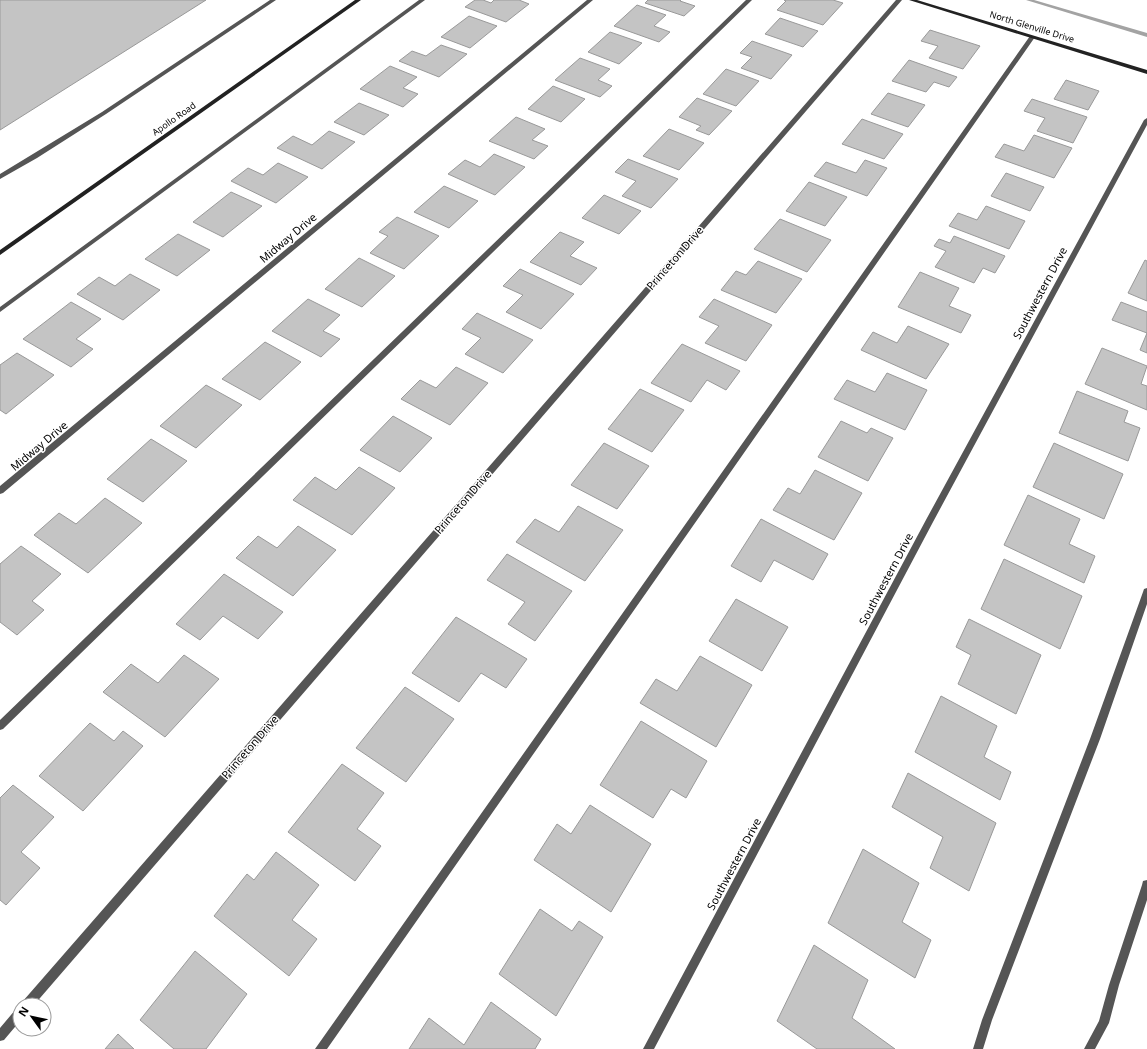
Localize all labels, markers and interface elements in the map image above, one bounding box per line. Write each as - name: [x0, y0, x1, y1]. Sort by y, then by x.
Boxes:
- street label: North Glenville Drive: [988, 7, 1076, 46]
- street label: Apollo Road: [149, 99, 198, 138]
- street label: Midway Drive: [256, 209, 319, 266]
- street label: Princeton Drive: [643, 223, 706, 293]
- street label: Southwestern Drive: [1009, 244, 1070, 341]
- street label: Midway Drive: [7, 417, 70, 474]
- street label: Princeton Drive: [431, 467, 494, 537]
- street label: Southwestern Drive: [855, 530, 916, 627]
- street label: Princeton Drive: [218, 712, 281, 782]
- street label: Southwestern Drive: [703, 815, 764, 912]
- north arrow: [12, 997, 52, 1037]
- text: N: [14, 1003, 32, 1019]

